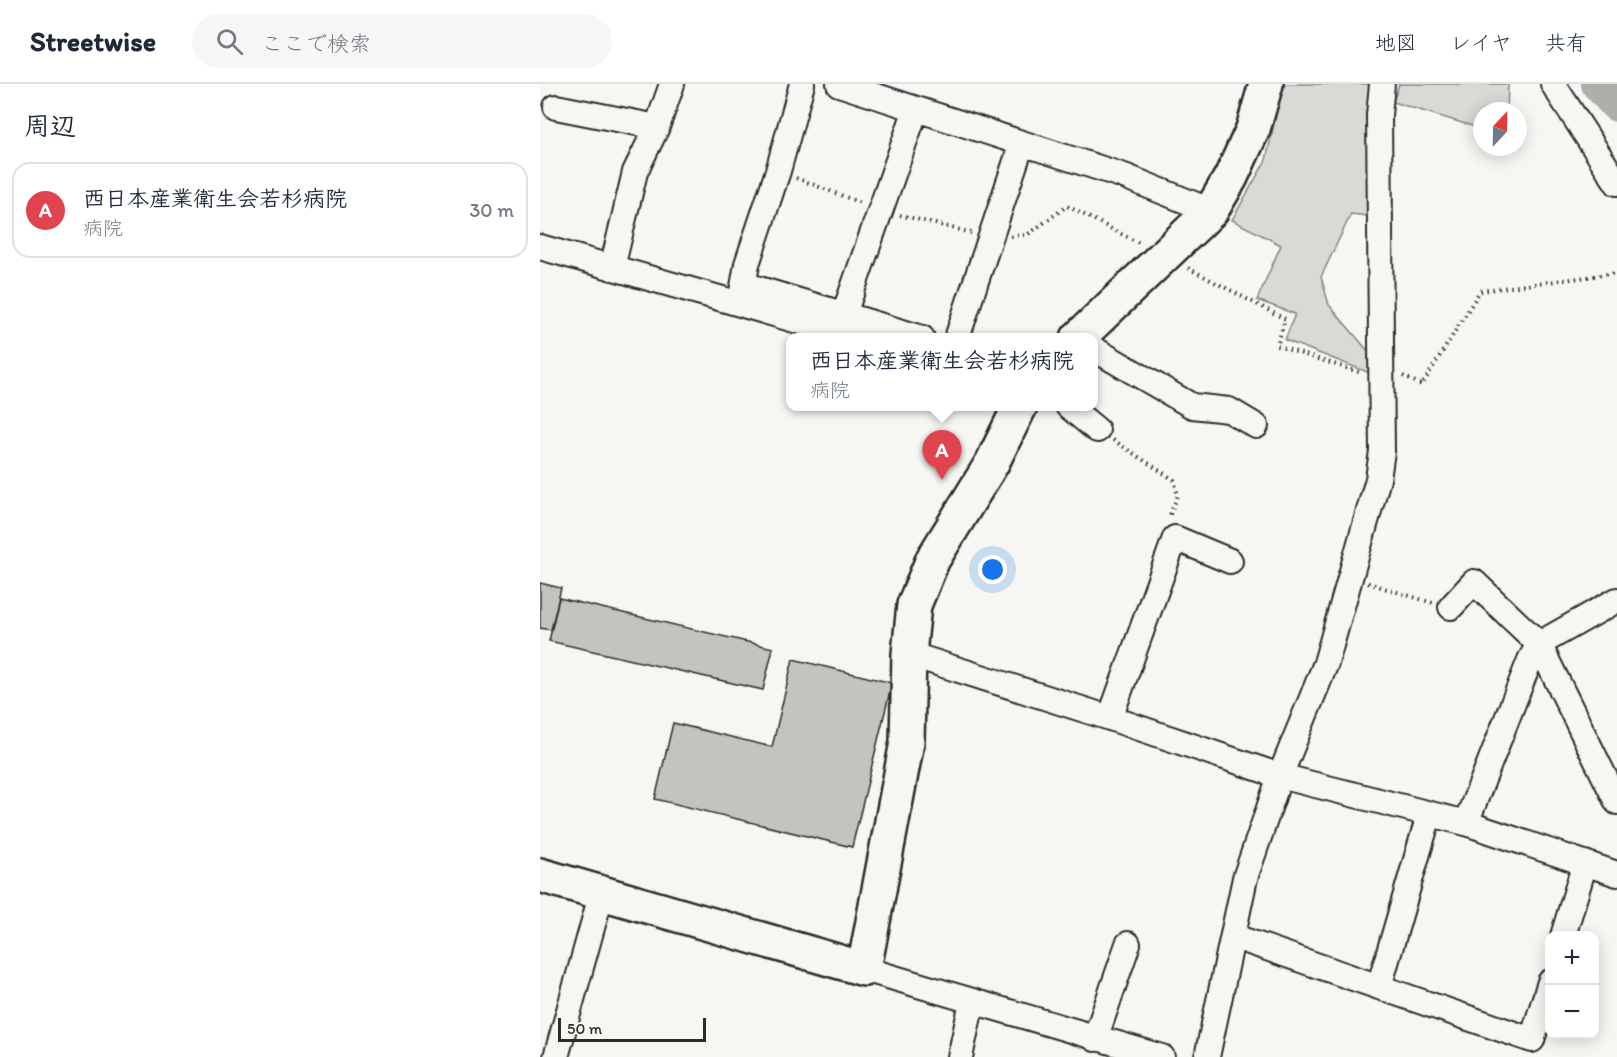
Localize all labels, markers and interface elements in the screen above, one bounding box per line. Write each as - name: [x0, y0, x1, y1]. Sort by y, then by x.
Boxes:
- search box: [192, 14, 612, 68]
- text: Streetwise: [30, 24, 156, 58]
- icon: search: [213, 25, 246, 58]
- text: ここで検索: [261, 30, 371, 57]
- text: 地図: [1375, 30, 1417, 55]
- text: レイヤ: [1450, 30, 1512, 55]
- text: 共有: [1545, 30, 1587, 55]
- north arrow: [1473, 102, 1527, 156]
- text: 周辺: [24, 110, 76, 142]
- text: 西日本産業衛生会若杉病院: [83, 185, 347, 212]
- text: A: [39, 198, 52, 222]
- text: 30 m: [469, 198, 514, 222]
- text: 病院: [83, 216, 123, 240]
- popup: [786, 333, 1098, 411]
- text: 西日本産業衛生会若杉病院: [810, 347, 1074, 374]
- text: 病院: [810, 378, 850, 402]
- pin: A: [922, 430, 962, 480]
- your location: [978, 555, 1007, 584]
- map controls: [1545, 931, 1599, 1039]
- button: +: [1545, 931, 1599, 985]
- button: −: [1545, 985, 1599, 1039]
- scale bar: [558, 1015, 706, 1042]
- text: 50 m: [567, 1019, 602, 1038]

